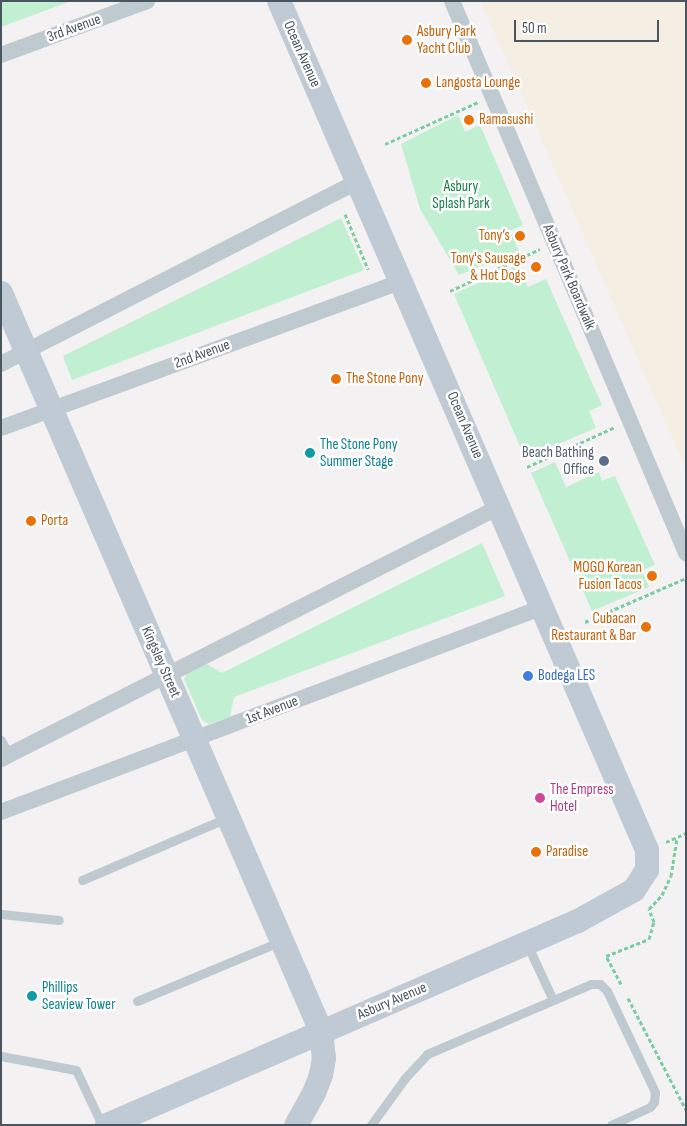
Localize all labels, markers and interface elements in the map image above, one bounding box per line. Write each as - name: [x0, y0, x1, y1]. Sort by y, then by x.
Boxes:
- street label: 3rd Avenue: [45, 10, 103, 46]
- scale bar: [517, 10, 662, 42]
- street label: Ocean Avenue: [279, 18, 325, 90]
- text: 50 m: [522, 19, 547, 38]
- place label: Asbury Park Yacht Club: [417, 22, 476, 57]
- marker: Asbury Park Yacht Club: [401, 34, 413, 46]
- place label: Langosta Lounge: [436, 74, 520, 92]
- marker: Langosta Lounge: [420, 77, 432, 89]
- place label: Ramasushi: [479, 111, 533, 129]
- marker: Ramasushi: [463, 114, 475, 126]
- park label: Asbury Splash Park: [432, 177, 490, 212]
- street label: Asbury Park Boardwalk: [539, 222, 599, 332]
- place label: Tony’s: [479, 227, 510, 245]
- marker: Tony’s: [514, 230, 526, 242]
- place label: Tony's Sausage & Hot Dogs: [451, 249, 526, 284]
- marker: Tony's Sausage & Hot Dogs: [530, 261, 542, 273]
- street label: 2nd Avenue: [172, 336, 232, 372]
- place label: The Stone Pony: [346, 370, 423, 388]
- marker: The Stone Pony: [330, 373, 342, 385]
- street label: Ocean Avenue: [443, 389, 487, 461]
- place label: The Stone Pony Summer Stage: [320, 435, 397, 470]
- place label: Beach Bathing Office: [522, 443, 594, 478]
- marker: The Stone Pony Summer Stage: [304, 447, 316, 459]
- marker: Beach Bathing Office: [598, 455, 610, 467]
- place label: Porta: [41, 512, 68, 530]
- marker: Porta: [25, 515, 37, 527]
- place label: MOGO Korean Fusion Tacos: [573, 558, 642, 593]
- marker: MOGO Korean Fusion Tacos: [646, 570, 658, 582]
- place label: Cubacan Restaurant & Bar: [551, 609, 636, 644]
- marker: Cubacan Restaurant & Bar: [640, 621, 652, 633]
- street label: Kingsley Street: [137, 624, 185, 700]
- place label: Bodega LES: [538, 667, 595, 685]
- marker: Bodega LES: [522, 670, 534, 682]
- street label: 1st Avenue: [243, 692, 301, 728]
- place label: The Empress Hotel: [550, 780, 614, 815]
- marker: The Empress Hotel: [534, 792, 546, 804]
- place label: Paradise: [546, 843, 588, 861]
- marker: Paradise: [530, 846, 542, 858]
- place label: Phillips Seaview Tower: [42, 978, 115, 1013]
- street label: Asbury Avenue: [355, 978, 429, 1024]
- marker: Phillips Seaview Tower: [26, 990, 38, 1002]

